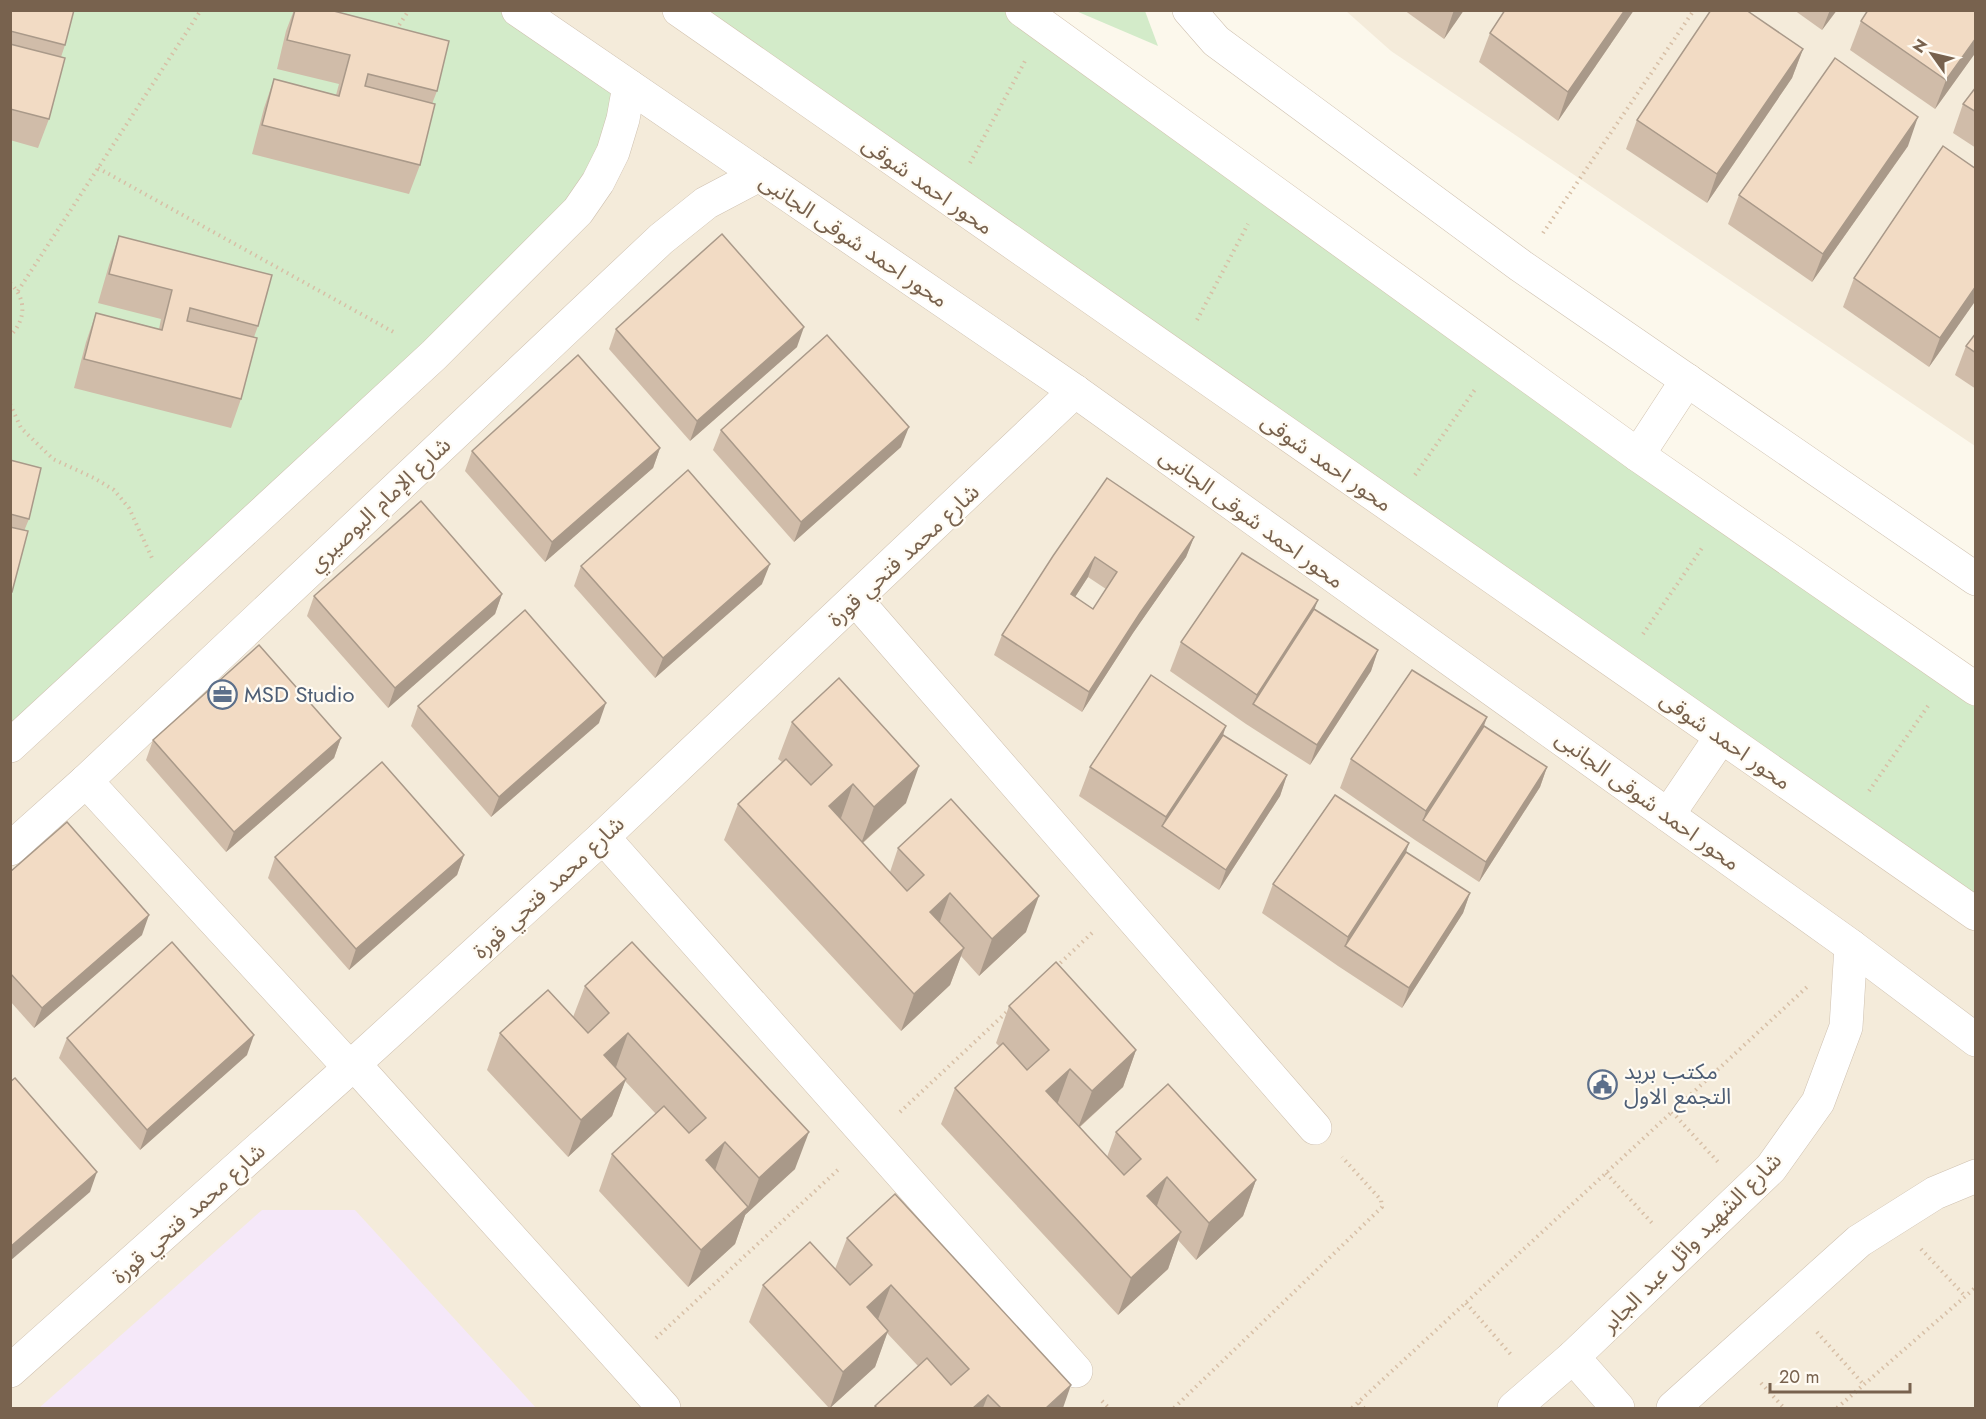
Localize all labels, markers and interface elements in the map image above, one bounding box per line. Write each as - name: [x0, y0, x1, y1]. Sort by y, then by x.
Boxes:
- north arrow: [1902, 24, 1962, 84]
- text: N: [1907, 34, 1933, 58]
- street label: محور احمد شوقى: [856, 128, 1000, 242]
- street label: محور احمد شوقى الجانبى: [753, 165, 955, 315]
- street label: محور احمد شوقى: [1255, 405, 1399, 519]
- street label: شارع الإمام البوصيري: [300, 429, 458, 580]
- street label: محور احمد شوقى الجانبى: [1153, 440, 1351, 596]
- street label: شارع محمد فتحي قورة: [820, 476, 987, 635]
- office icon: MSD Studio: [207, 678, 239, 710]
- place label: MSD Studio: [244, 678, 355, 710]
- street label: محور احمد شوقى: [1654, 683, 1798, 797]
- street label: محور احمد شوقى الجانبى: [1549, 722, 1747, 878]
- street label: شارع محمد فتحي قورة: [465, 808, 632, 967]
- place label: مكتب بريد التجمع الاول: [1624, 1055, 1731, 1113]
- public building icon: مكتب بريد التجمع الاول: [1587, 1068, 1619, 1100]
- street label: شارع محمد فتحي قورة: [104, 1135, 273, 1292]
- street label: شارع الشهيد وائل عبد الجابر: [1593, 1145, 1789, 1341]
- scale bar: [1770, 1356, 1910, 1394]
- text: 20 m: [1779, 1364, 1819, 1390]

